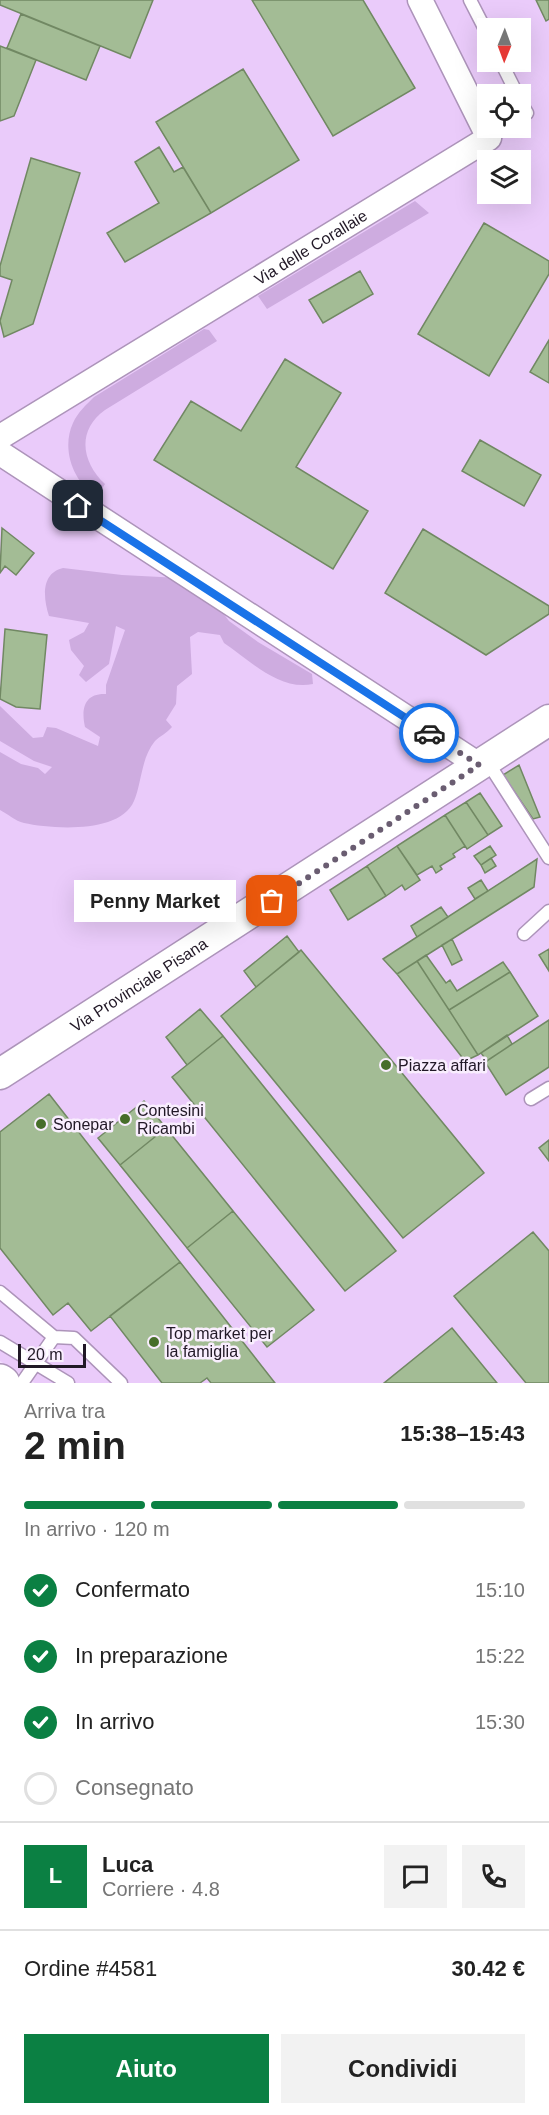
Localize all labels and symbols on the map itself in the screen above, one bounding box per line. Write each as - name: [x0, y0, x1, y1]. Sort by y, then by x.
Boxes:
- north arrow: [477, 18, 531, 72]
- street label: Via delle Corallaie: [251, 206, 370, 288]
- pin: [52, 480, 103, 531]
- courier: [399, 703, 459, 763]
- pin: [246, 875, 297, 926]
- callout: Penny Market: [74, 880, 236, 922]
- street label: Via Provinciale Pisana: [67, 934, 210, 1035]
- place label: Piazza affari: [398, 1057, 486, 1074]
- marker: Piazza affari: [379, 1058, 393, 1072]
- place label: Contesini Ricambi: [137, 1102, 204, 1137]
- marker: Contesini Ricambi: [118, 1112, 132, 1126]
- place label: Sonepar: [53, 1116, 114, 1133]
- marker: Sonepar: [34, 1117, 48, 1131]
- place label: Top market per la famiglia: [166, 1325, 273, 1360]
- marker: Top market per la famiglia: [147, 1335, 161, 1349]
- scale bar: [18, 1341, 86, 1368]

